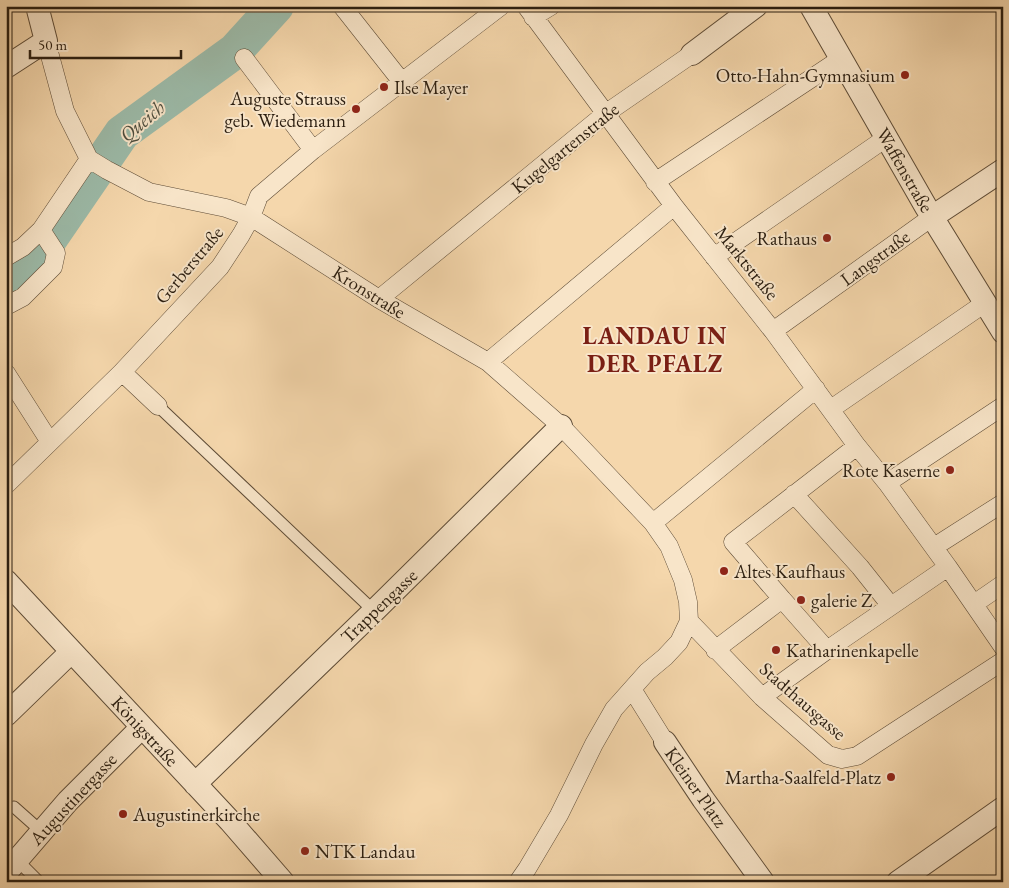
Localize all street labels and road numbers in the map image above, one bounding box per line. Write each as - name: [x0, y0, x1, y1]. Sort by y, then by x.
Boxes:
- street label: Kugelgartenstraße: [506, 97, 624, 199]
- street label: Waffenstraße: [871, 123, 939, 217]
- street label: Gerberstraße: [149, 221, 229, 309]
- street label: Marktstraße: [709, 221, 785, 305]
- street label: Langstraße: [835, 224, 915, 292]
- street label: Kronstraße: [328, 260, 410, 324]
- street label: Trappengasse: [335, 563, 423, 649]
- street label: Stadthausgasse: [754, 656, 852, 746]
- street label: Königstraße: [106, 690, 184, 772]
- street label: Kleiner Platz: [659, 742, 733, 833]
- street label: Augustinergasse: [23, 748, 122, 851]

